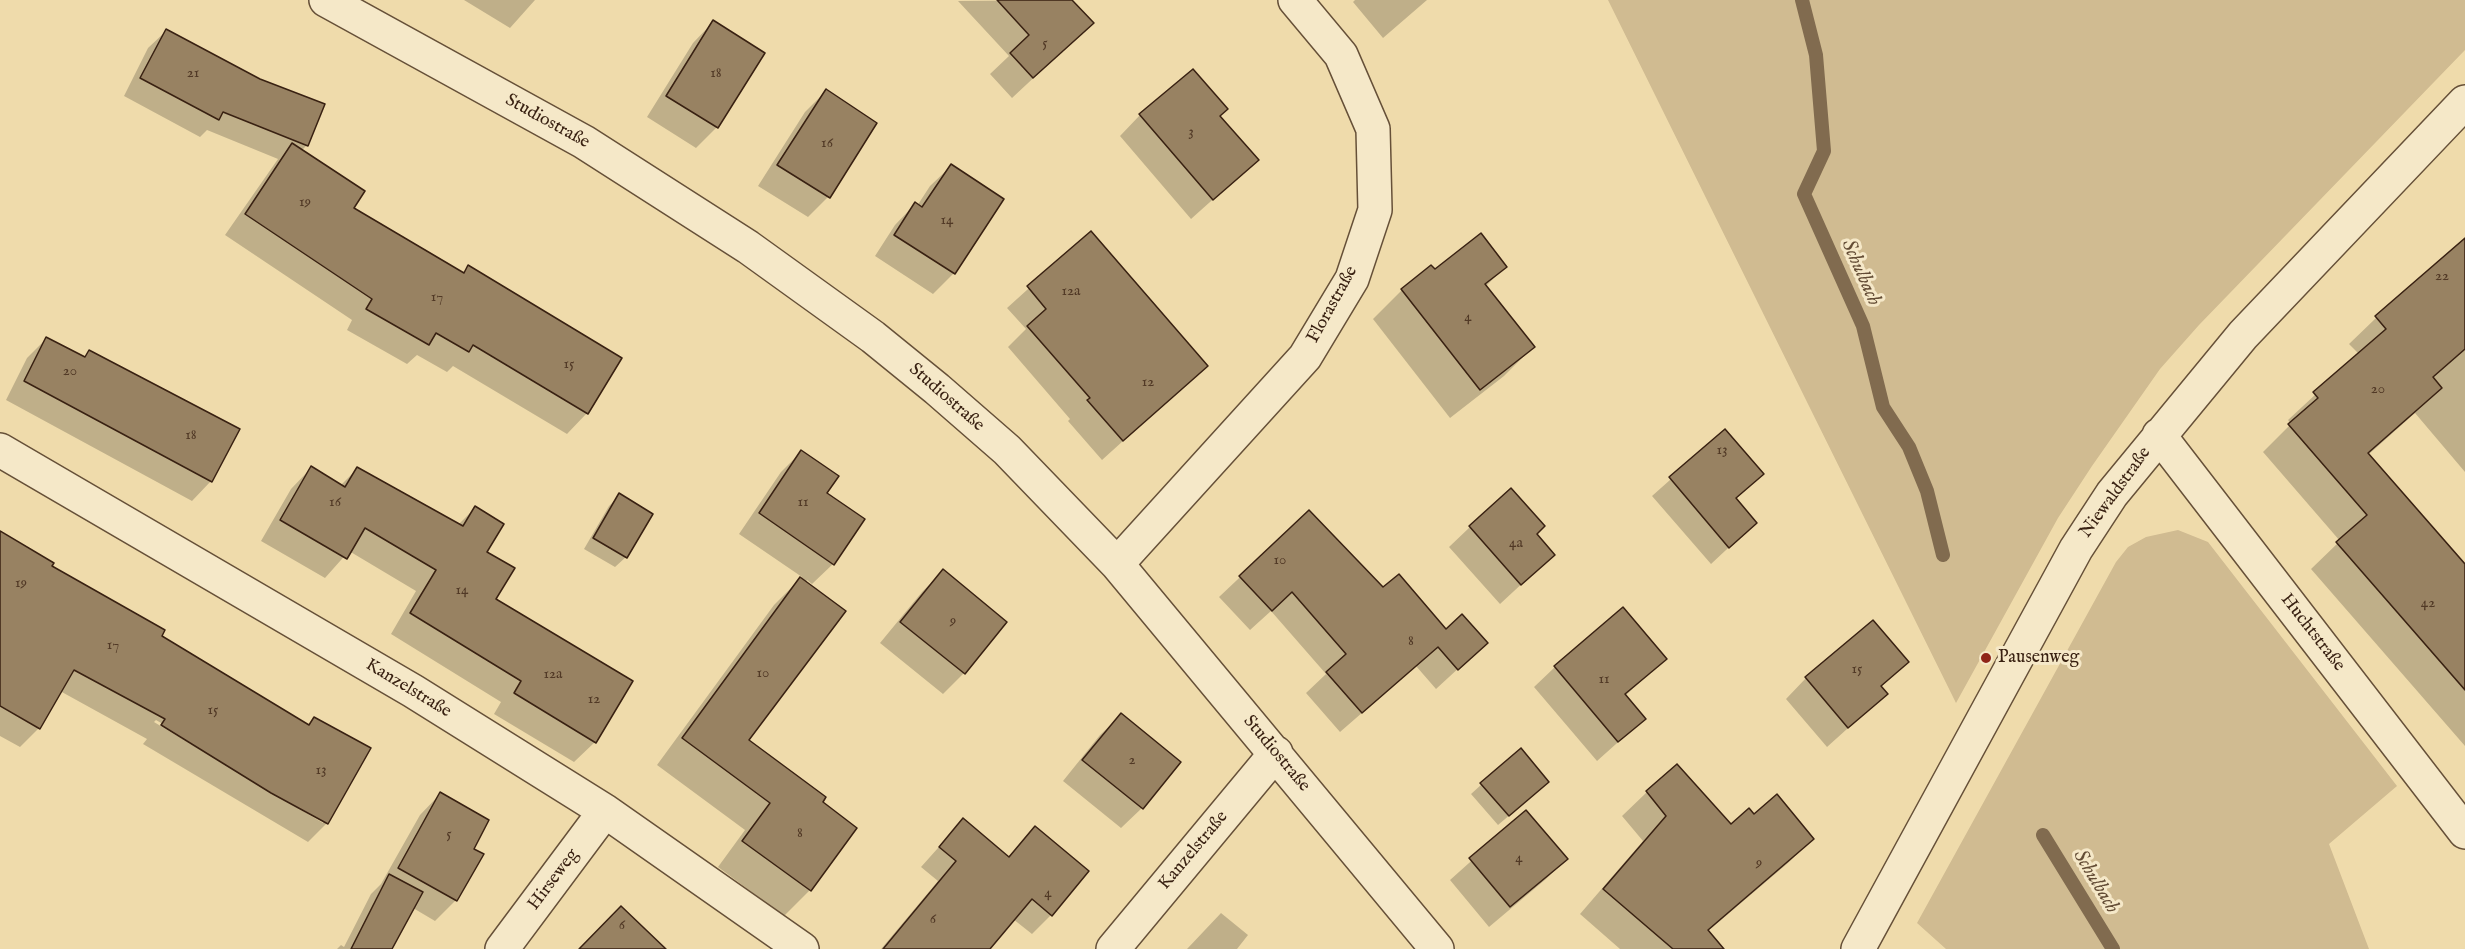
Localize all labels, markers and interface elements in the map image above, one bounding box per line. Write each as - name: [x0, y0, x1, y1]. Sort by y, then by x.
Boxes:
- house number: 5: [1042, 35, 1048, 53]
- house number: 21: [187, 65, 199, 83]
- house number: 18: [710, 65, 722, 83]
- street label: Studiostraße: [501, 90, 593, 154]
- house number: 3: [1188, 124, 1194, 142]
- house number: 16: [821, 135, 833, 153]
- house number: 19: [299, 194, 311, 212]
- house number: 14: [941, 212, 953, 230]
- water label: Schulbach: [1835, 236, 1885, 310]
- street label: Florastraße: [1303, 263, 1363, 347]
- house number: 22: [2435, 268, 2449, 286]
- house number: 12a: [1061, 283, 1081, 301]
- house number: 17: [431, 289, 443, 307]
- house number: 4: [1464, 309, 1472, 327]
- house number: 15: [563, 356, 575, 374]
- street label: Studiostraße: [904, 359, 988, 437]
- house number: 20: [63, 363, 77, 381]
- house number: 12: [1142, 374, 1154, 392]
- house number: 20: [2371, 381, 2385, 399]
- house number: 18: [185, 427, 197, 445]
- house number: 13: [1716, 442, 1728, 460]
- street label: Niewaldstraße: [2076, 443, 2156, 543]
- house number: 16: [329, 494, 341, 512]
- house number: 11: [797, 494, 809, 512]
- house number: 4a: [1509, 535, 1523, 553]
- house number: 10: [1274, 552, 1286, 570]
- house number: 19: [15, 575, 27, 593]
- house number: 14: [456, 582, 468, 600]
- street label: Huchtstraße: [2275, 590, 2349, 676]
- house number: 42: [2421, 595, 2435, 613]
- house number: 9: [950, 613, 956, 631]
- house number: 8: [1408, 633, 1414, 651]
- house number: 17: [107, 637, 119, 655]
- place label: Pausenweg: [1998, 647, 2079, 669]
- marker: Pausenweg: [1979, 651, 1993, 665]
- street label: Kanzelstraße: [361, 655, 455, 723]
- house number: 15: [1851, 661, 1863, 679]
- house number: 10: [757, 665, 769, 683]
- house number: 12a: [543, 666, 563, 684]
- house number: 11: [1598, 671, 1610, 689]
- house number: 12: [588, 691, 600, 709]
- house number: 15: [207, 702, 219, 720]
- street label: Studiostraße: [1238, 711, 1314, 797]
- house number: 2: [1128, 752, 1136, 770]
- house number: 13: [315, 762, 327, 780]
- street label: Kanzelstraße: [1155, 807, 1233, 895]
- house number: 8: [797, 825, 803, 843]
- house number: 5: [446, 826, 452, 844]
- street label: Hirseweg: [524, 845, 584, 915]
- water label: Schulbach: [2067, 846, 2123, 918]
- house number: 4: [1515, 850, 1523, 868]
- house number: 9: [1756, 855, 1762, 873]
- house number: 4: [1044, 885, 1052, 903]
- house number: 6: [930, 911, 936, 929]
- house number: 6: [619, 917, 625, 935]

